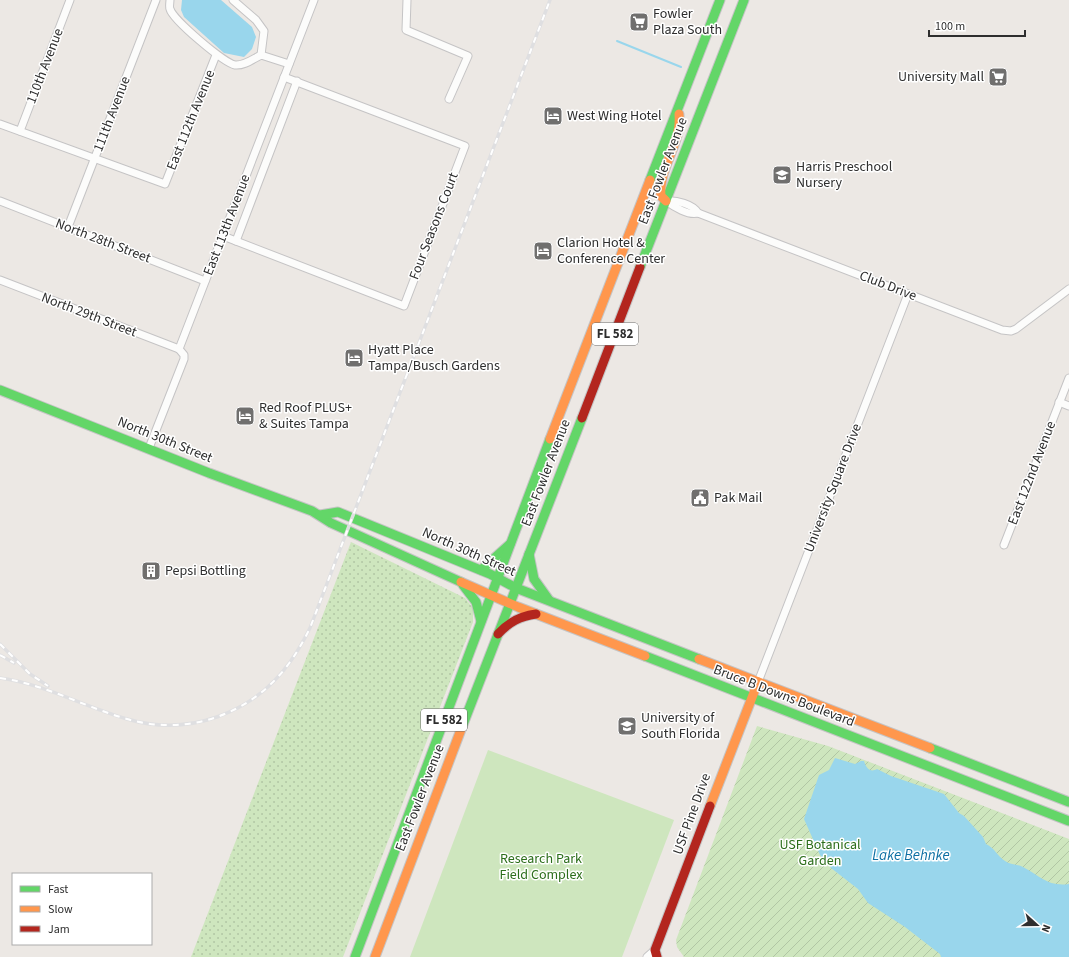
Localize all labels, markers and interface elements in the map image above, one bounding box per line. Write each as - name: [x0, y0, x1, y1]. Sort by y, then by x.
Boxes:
- place label: Fowler Plaza South: [653, 4, 722, 40]
- supermarket icon: Fowler Plaza South: [628, 11, 650, 33]
- scale bar: [929, 12, 1025, 38]
- text: 100 m: [935, 18, 965, 35]
- street label: 110th Avenue: [21, 25, 69, 107]
- supermarket icon: University Mall: [987, 66, 1009, 88]
- street label: East 112th Avenue: [162, 67, 220, 173]
- place label: University Mall: [898, 67, 984, 87]
- street label: 111th Avenue: [88, 73, 136, 155]
- hotel icon: West Wing Hotel: [542, 105, 564, 127]
- place label: West Wing Hotel: [567, 106, 662, 126]
- street label: East Fowler Avenue: [633, 115, 693, 227]
- place label: Harris Preschool Nursery: [796, 157, 893, 193]
- school or university icon: Harris Preschool Nursery: [771, 164, 793, 186]
- street label: Four Seasons Court: [404, 169, 464, 283]
- street label: East 113th Avenue: [199, 172, 255, 278]
- street label: North 28th Street: [52, 214, 154, 268]
- place label: Clarion Hotel & Conference Center: [557, 233, 665, 269]
- hotel icon: Clarion Hotel & Conference Center: [532, 240, 554, 262]
- street label: Club Drive: [856, 266, 920, 306]
- street label: North 29th Street: [38, 288, 140, 342]
- road number: FL 582: [592, 323, 638, 345]
- place label: Hyatt Place Tampa/Busch Gardens: [368, 340, 500, 376]
- hotel icon: Hyatt Place Tampa/Busch Gardens: [343, 347, 365, 369]
- place label: Red Roof PLUS+ & Suites Tampa: [259, 398, 352, 434]
- hotel icon: Red Roof PLUS+ & Suites Tampa: [234, 405, 256, 427]
- street label: North 30th Street: [115, 412, 216, 468]
- street label: East Fowler Avenue: [516, 417, 576, 529]
- street label: East 122nd Avenue: [1003, 418, 1061, 528]
- street label: University Square Drive: [799, 421, 867, 555]
- public building icon: Pak Mail: [689, 487, 711, 509]
- place label: Pak Mail: [714, 488, 763, 508]
- street label: North 30th Street: [419, 522, 519, 582]
- building icon: Pepsi Bottling: [140, 560, 162, 582]
- place label: Pepsi Bottling: [165, 561, 246, 581]
- street label: Bruce B Downs Boulevard: [710, 660, 858, 732]
- place label: University of South Florida: [641, 708, 720, 744]
- road number: FL 582: [421, 709, 467, 731]
- school or university icon: University of South Florida: [616, 715, 638, 737]
- street label: East Fowler Avenue: [390, 742, 450, 854]
- street label: USF Pine Drive: [668, 771, 716, 857]
- park label: USF Botanical Garden: [779, 835, 861, 871]
- water label: Lake Behnke: [872, 845, 950, 866]
- park label: Research Park Field Complex: [499, 849, 583, 885]
- legend: [12, 873, 152, 945]
- text: Fast: [48, 881, 68, 898]
- text: Slow: [48, 901, 73, 918]
- north arrow: [1017, 905, 1057, 945]
- text: Jam: [48, 921, 70, 938]
- text: N: [1038, 922, 1054, 935]

